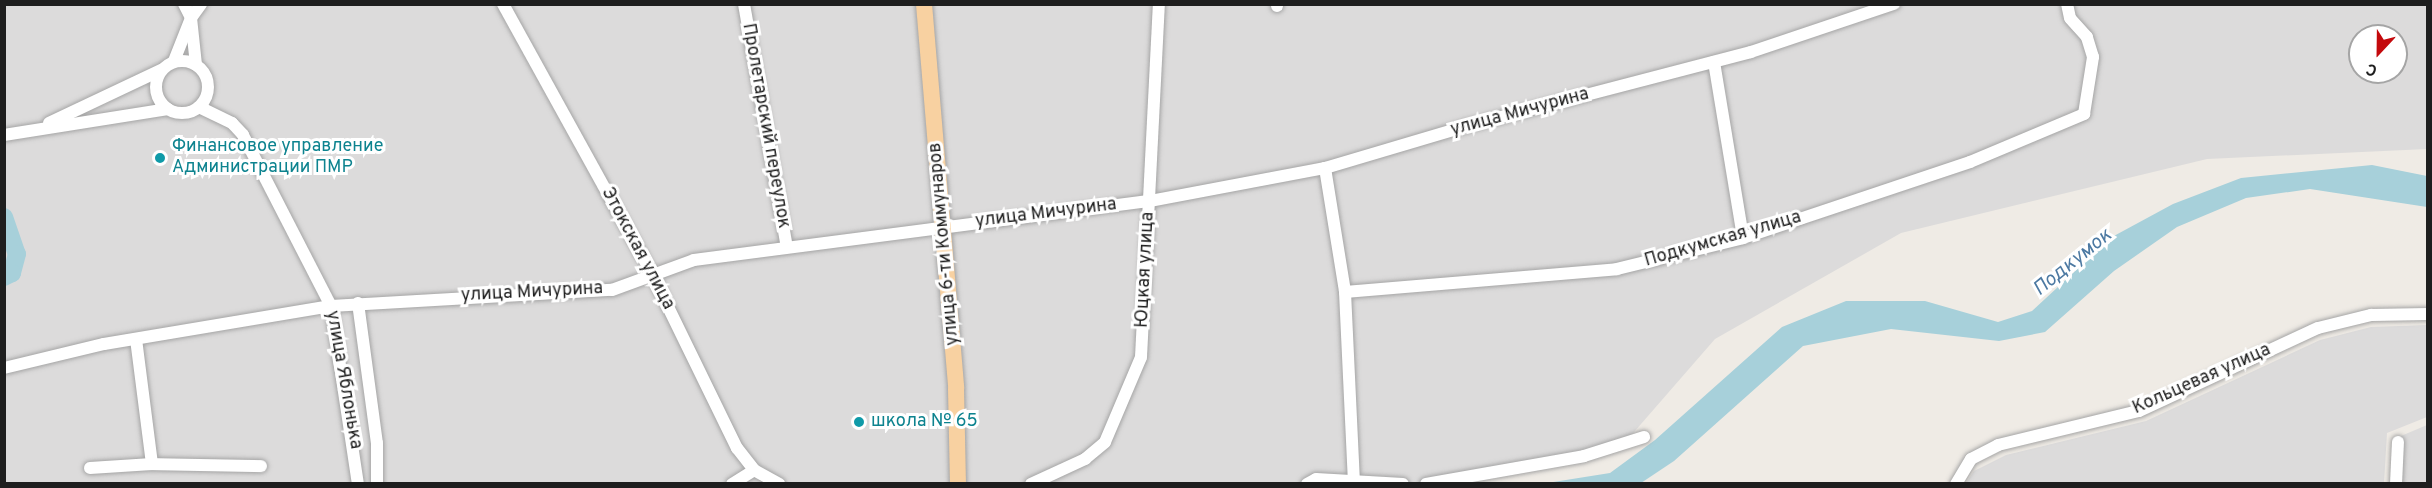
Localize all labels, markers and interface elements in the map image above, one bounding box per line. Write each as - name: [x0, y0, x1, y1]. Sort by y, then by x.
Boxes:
- street label: Пролетарский переулок: [736, 22, 794, 230]
- north arrow: [2348, 24, 2408, 84]
- text: С: [2364, 58, 2380, 80]
- street label: улица Мичурина: [1448, 84, 1592, 142]
- place label: Финансовое управление Администрации ПМР: [172, 137, 383, 180]
- street label: улица 6-ти Коммунаров: [925, 142, 965, 346]
- marker: Финансовое управление Администрации ПМР: [153, 151, 167, 165]
- street label: Этокская улица: [596, 184, 678, 314]
- street label: улица Мичурина: [974, 195, 1118, 233]
- street label: Подкумская улица: [1642, 207, 1804, 273]
- street label: Юцкая улица: [1132, 211, 1160, 329]
- water label: Подкумок: [2029, 224, 2117, 302]
- street label: улица Мичурина: [460, 278, 604, 308]
- street label: улица Яблонька: [320, 309, 366, 451]
- street label: Кольцевая улица: [2130, 340, 2274, 420]
- place label: школа № 65: [871, 411, 978, 433]
- marker: школа № 65: [852, 415, 866, 429]

